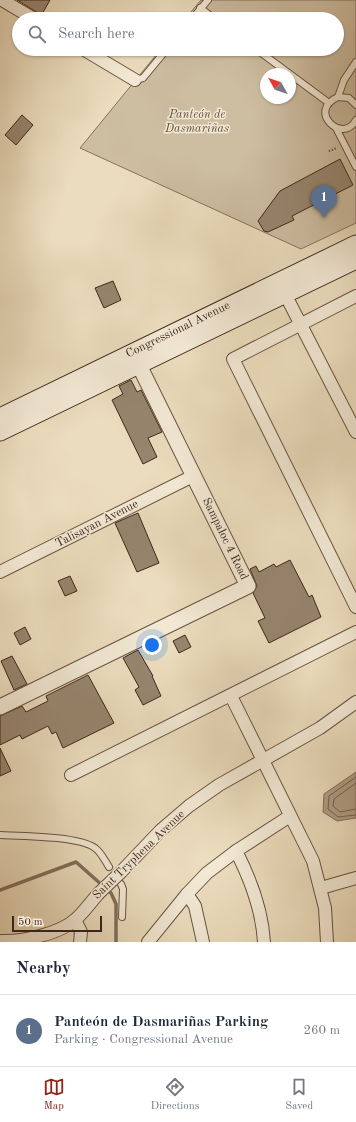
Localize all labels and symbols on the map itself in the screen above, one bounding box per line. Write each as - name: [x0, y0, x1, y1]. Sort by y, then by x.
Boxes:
- north arrow: [260, 68, 296, 104]
- park label: Panteón de Dasmariñas: [164, 109, 229, 135]
- pin: 1: [311, 185, 337, 218]
- street label: Congressional Avenue: [124, 299, 232, 360]
- street label: Sampaloc 4 Road: [200, 496, 250, 582]
- street label: Talisayan Avenue: [54, 498, 141, 550]
- your location: [142, 635, 162, 655]
- street label: Saint Tryphena Avenue: [91, 808, 188, 902]
- scale bar: [12, 914, 102, 933]

